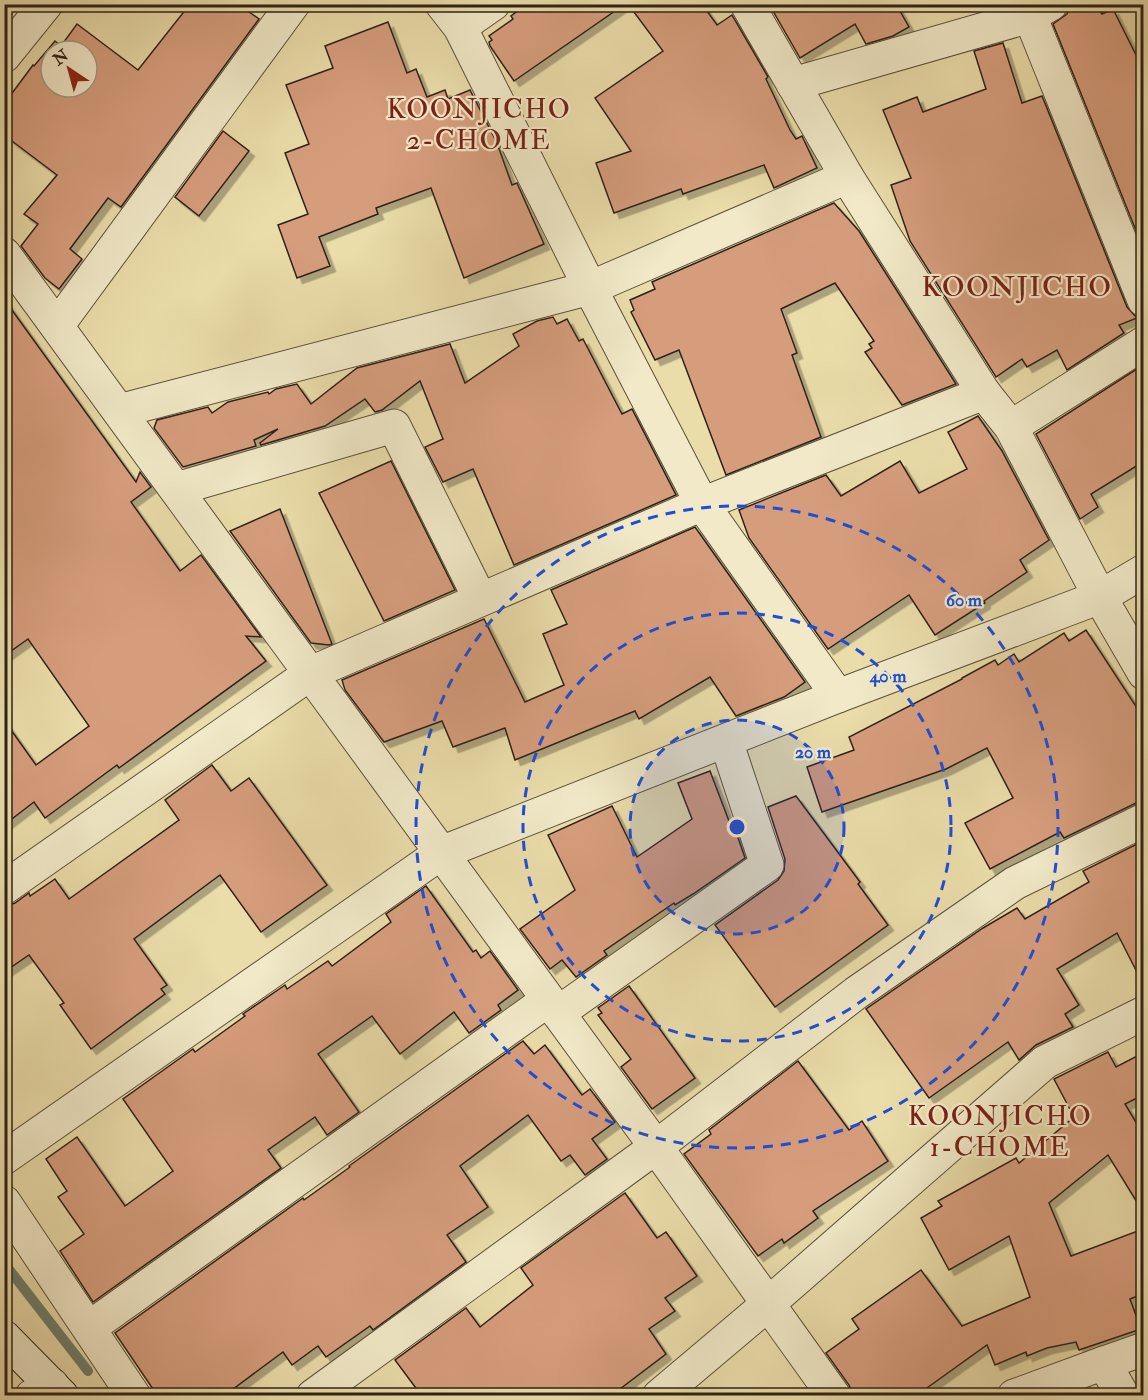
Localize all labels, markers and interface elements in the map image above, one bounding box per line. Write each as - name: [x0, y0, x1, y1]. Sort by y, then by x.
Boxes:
- north arrow: [39, 39, 99, 99]
- text: N: [48, 45, 73, 71]
- district label: KOONJICHO 2-CHOME: [387, 93, 571, 157]
- district label: KOONJICHO: [922, 270, 1112, 305]
- text: 60 m: [946, 589, 983, 612]
- text: 40 m: [869, 665, 907, 688]
- text: 20 m: [795, 741, 832, 764]
- centre of rings: [727, 817, 747, 837]
- district label: KOONJICHO 1-CHOME: [908, 1100, 1092, 1164]

